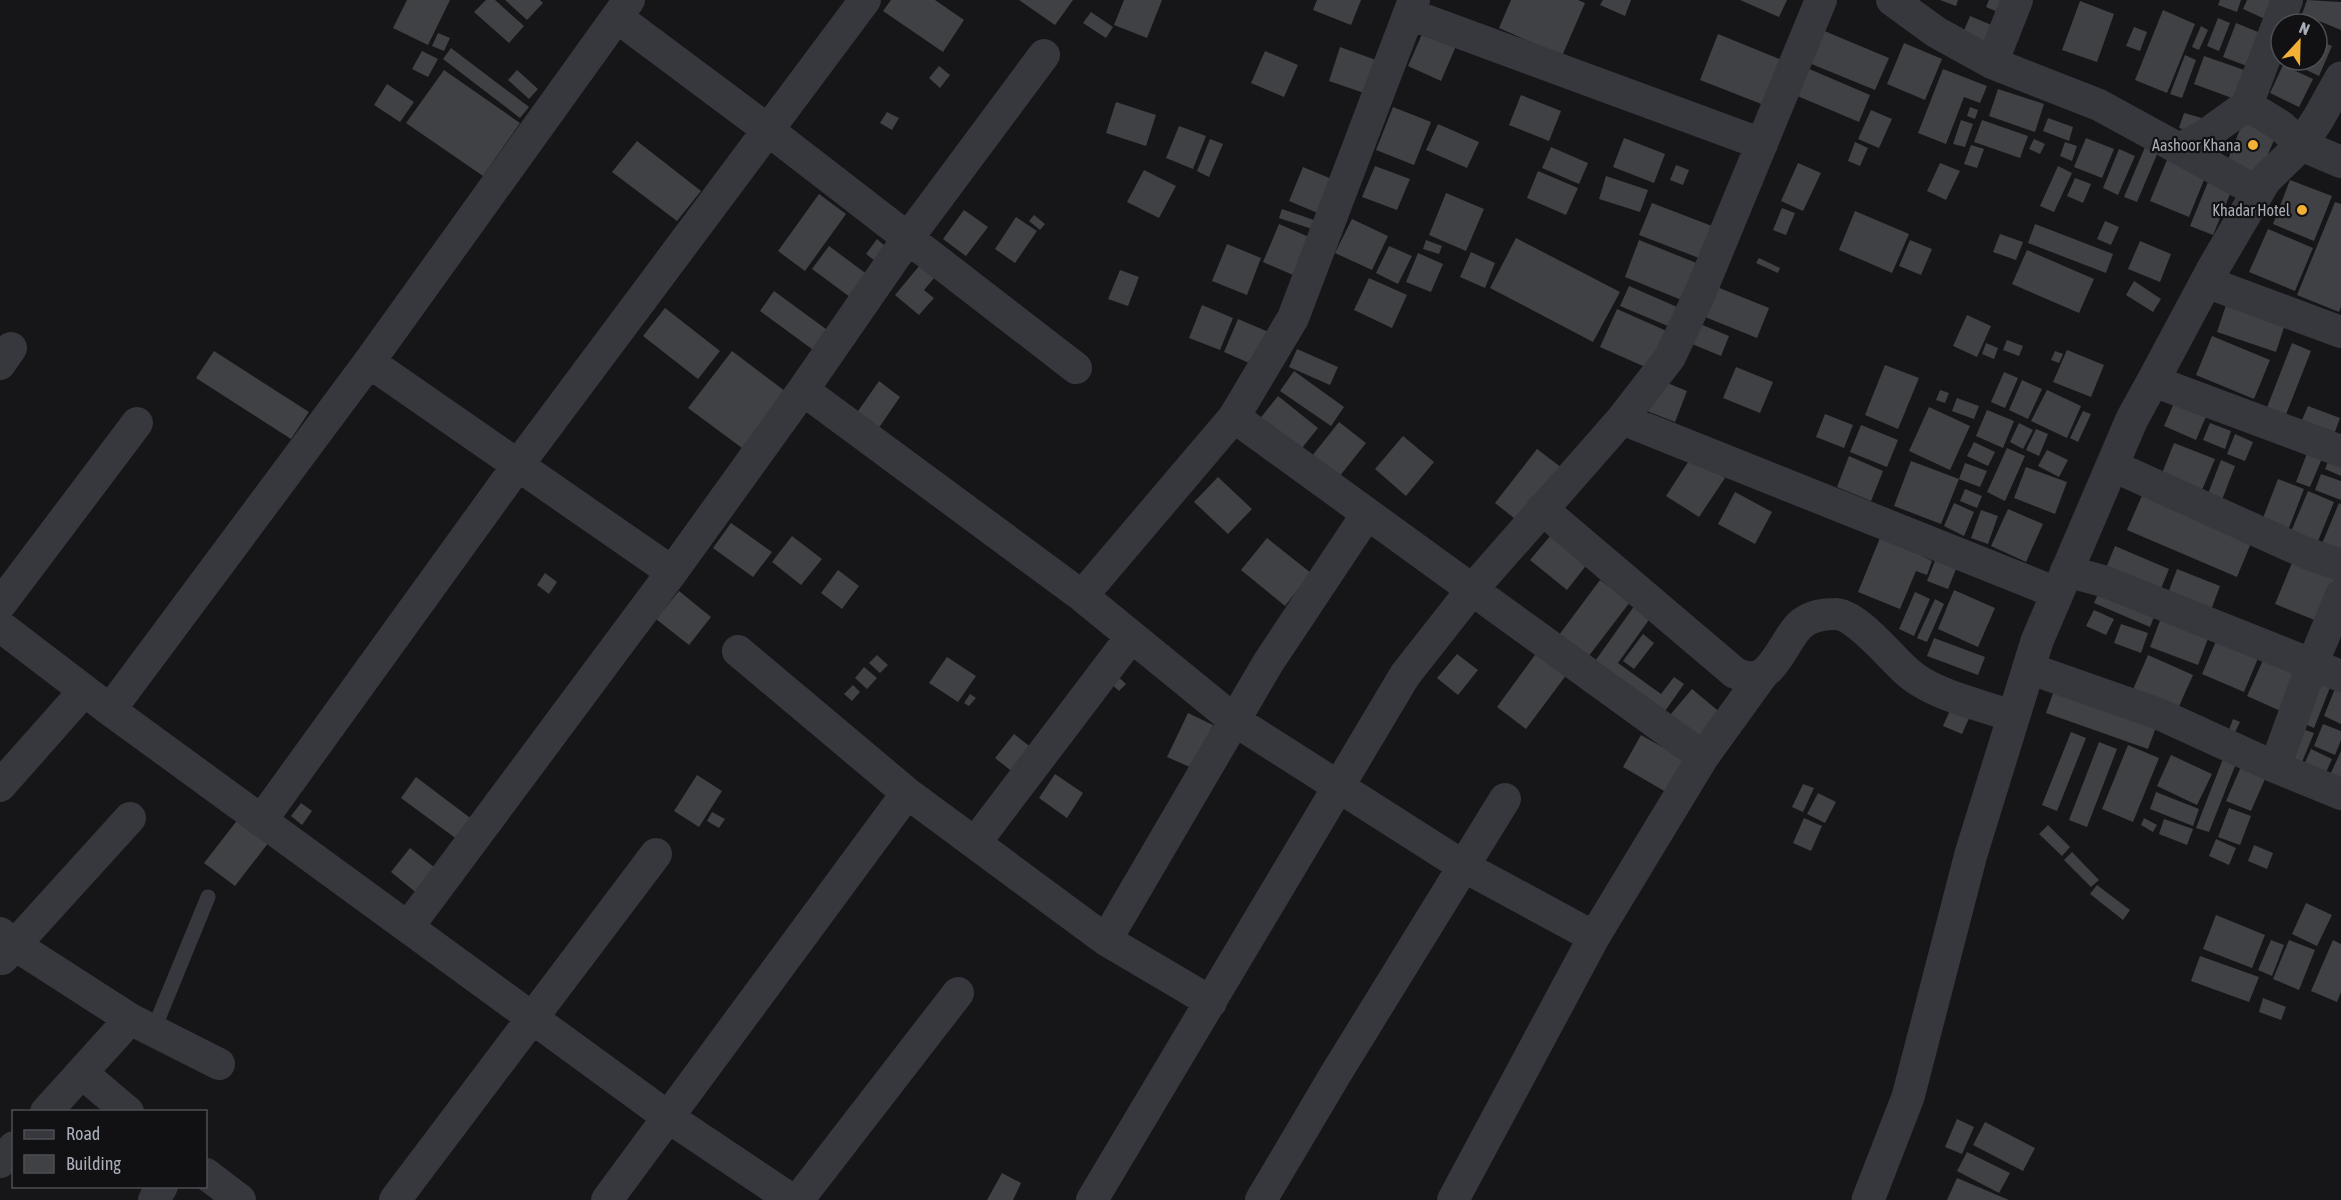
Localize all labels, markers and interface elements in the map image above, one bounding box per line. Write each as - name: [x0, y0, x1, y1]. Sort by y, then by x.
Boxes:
- north arrow: [2269, 12, 2329, 72]
- text: N: [2297, 18, 2312, 38]
- place label: Aashoor Khana: [2152, 136, 2241, 154]
- marker: Aashoor Khana: [2246, 138, 2260, 152]
- place label: Khadar Hotel: [2212, 201, 2291, 219]
- marker: Khadar Hotel: [2295, 203, 2309, 217]
- legend: [12, 1110, 207, 1188]
- text: Road: [66, 1123, 100, 1144]
- text: Building: [66, 1153, 121, 1174]

